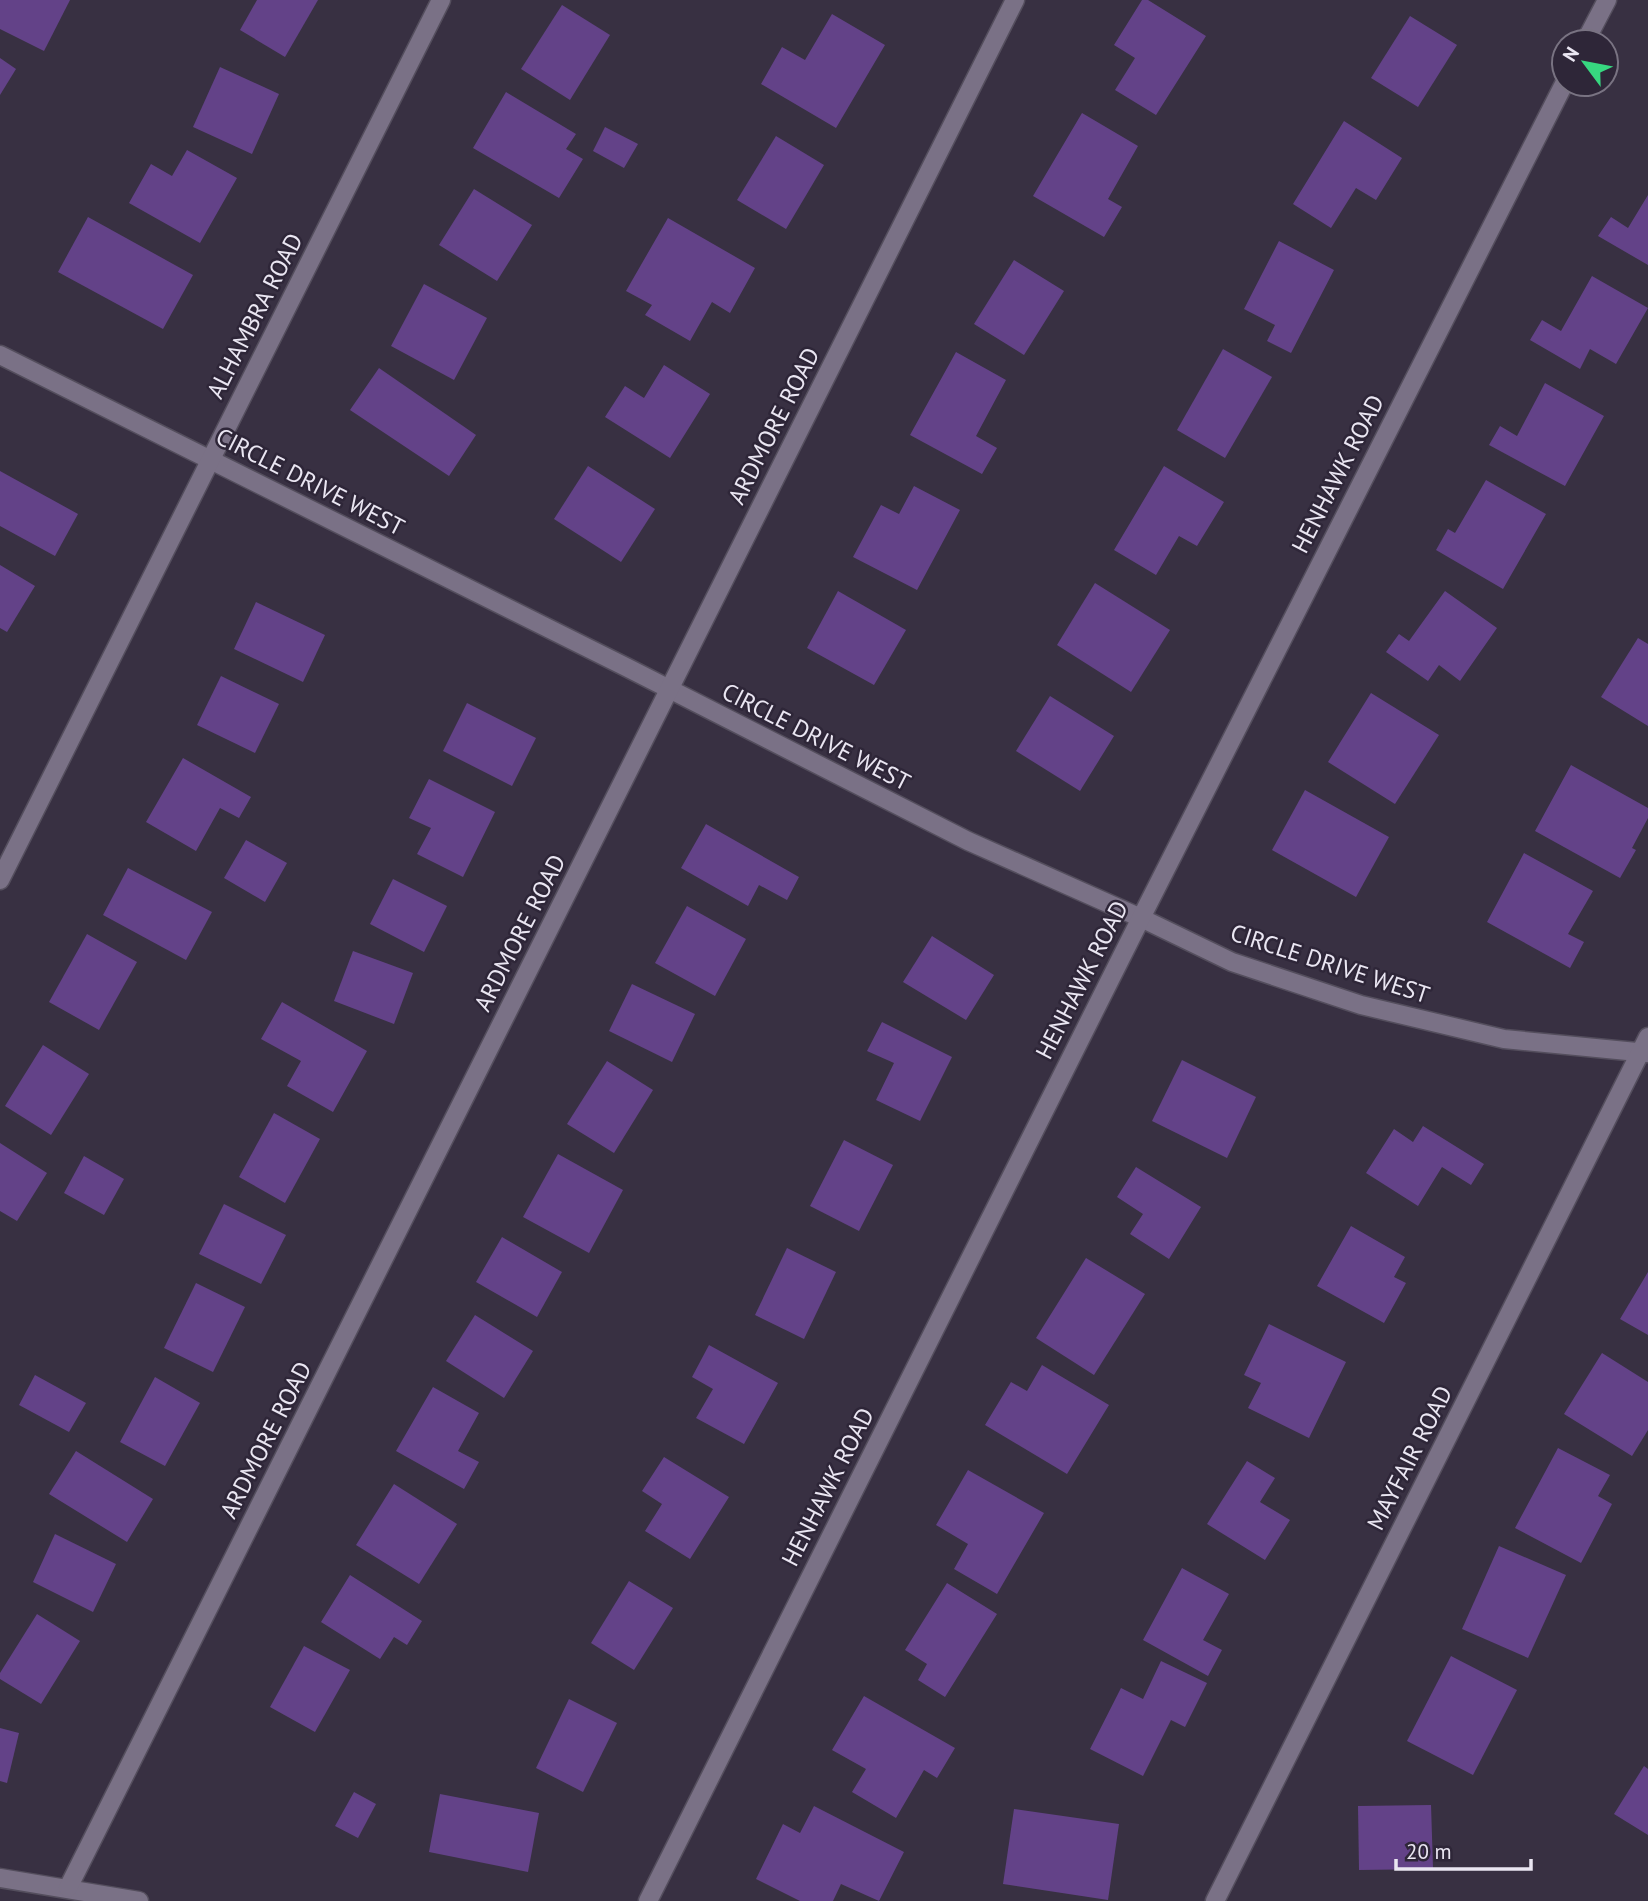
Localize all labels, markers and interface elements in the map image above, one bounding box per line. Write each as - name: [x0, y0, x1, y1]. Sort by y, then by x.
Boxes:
- north arrow: [1550, 28, 1620, 98]
- text: N: [1557, 42, 1584, 66]
- street label: ALHAMBRA ROAD: [200, 228, 310, 404]
- street label: ARDMORE ROAD: [721, 342, 826, 509]
- street label: HENHAWK ROAD: [1284, 389, 1391, 558]
- street label: CIRCLE DRIVE WEST: [211, 421, 410, 542]
- street label: CIRCLE DRIVE WEST: [717, 676, 916, 797]
- street label: ARDMORE ROAD: [467, 849, 572, 1016]
- street label: HENHAWK ROAD: [1028, 895, 1135, 1064]
- street label: CIRCLE DRIVE WEST: [1227, 917, 1434, 1010]
- street label: ARDMORE ROAD: [213, 1356, 318, 1523]
- street label: MAYFAIR ROAD: [1360, 1380, 1459, 1535]
- street label: HENHAWK ROAD: [774, 1402, 881, 1571]
- scale bar: [1396, 1828, 1531, 1872]
- text: 20 m: [1406, 1838, 1452, 1865]

